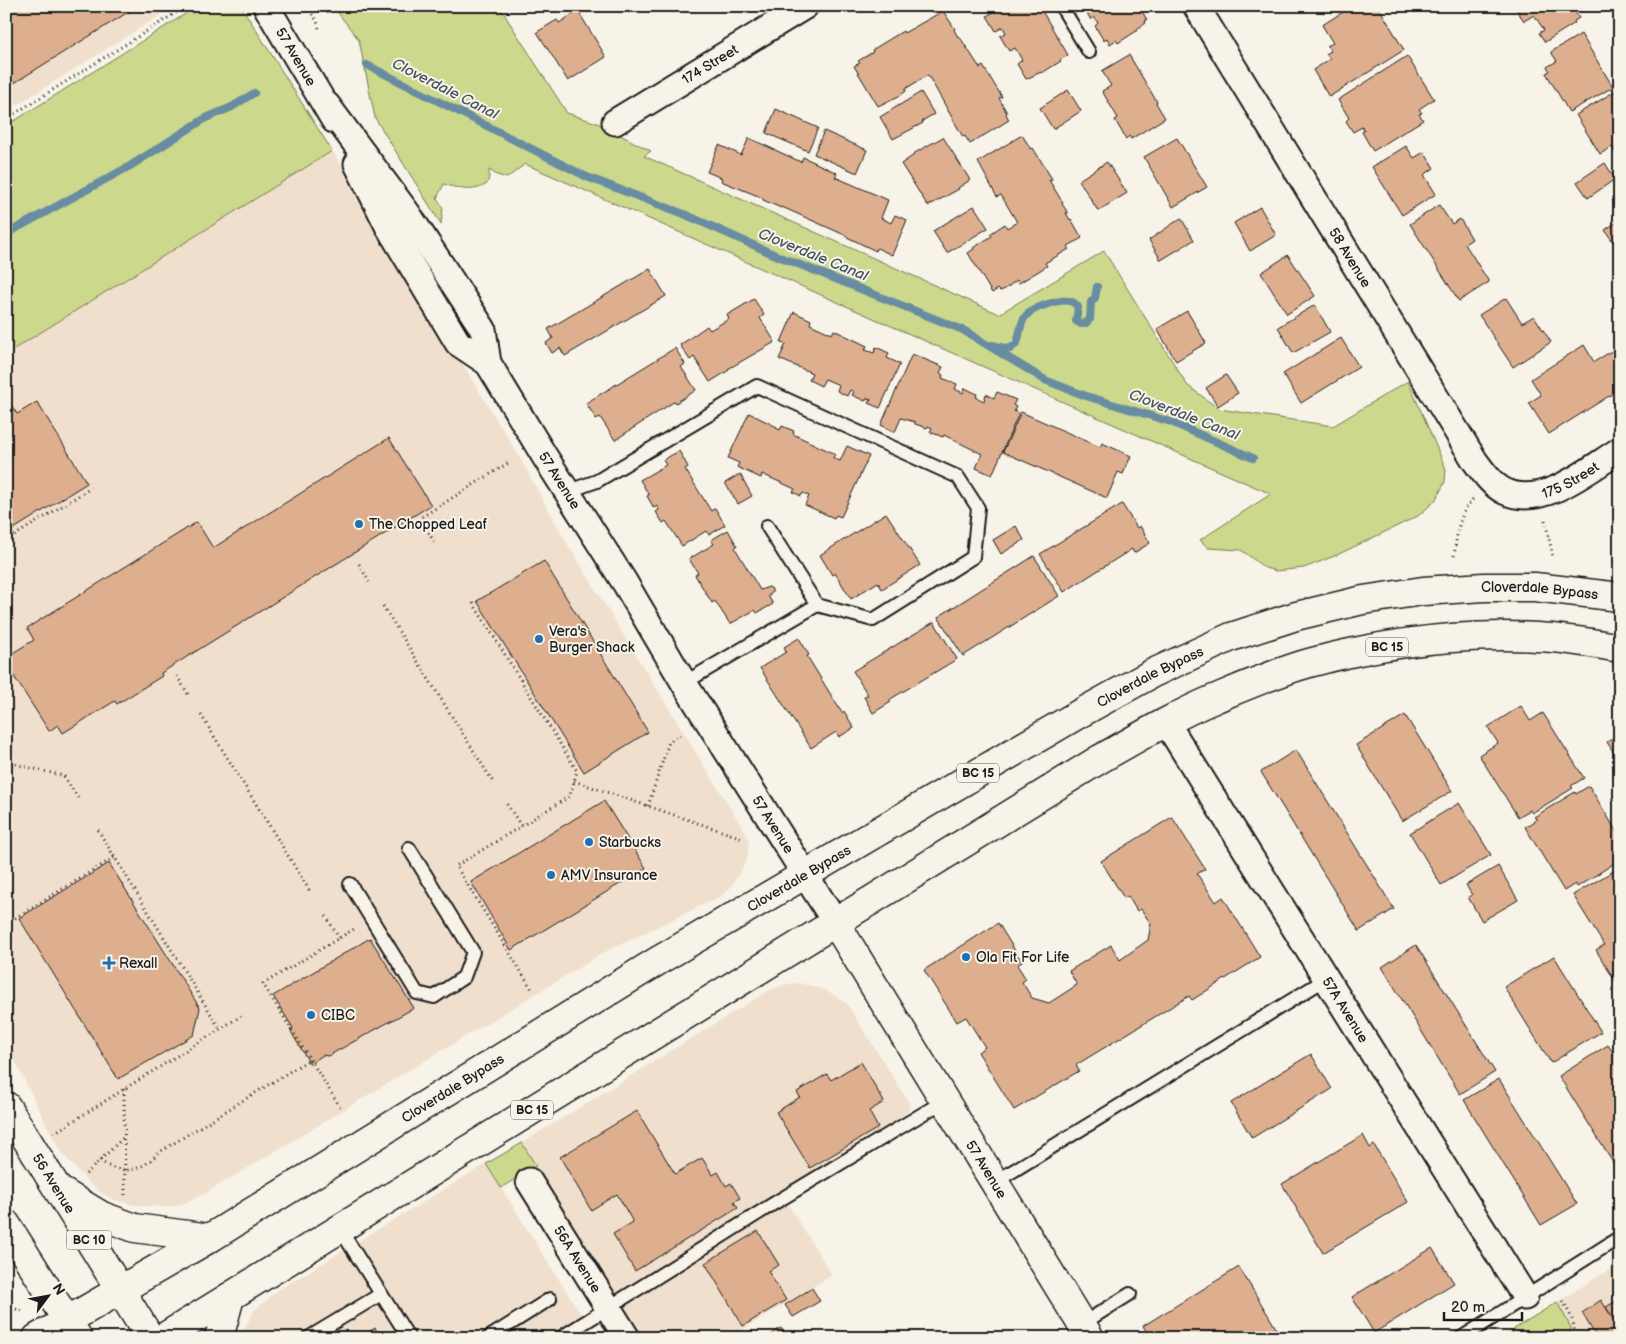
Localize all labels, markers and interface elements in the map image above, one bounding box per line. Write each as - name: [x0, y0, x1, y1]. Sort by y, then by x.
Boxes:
- street label: 57 Avenue: [272, 24, 320, 89]
- street label: 174 Street: [678, 40, 742, 88]
- water label: Cloverdale Canal: [389, 54, 502, 124]
- water label: Cloverdale Canal: [755, 224, 871, 286]
- street label: 58 Avenue: [1325, 224, 1375, 291]
- water label: Cloverdale Canal: [1126, 385, 1242, 445]
- street label: 57 Avenue: [535, 448, 584, 512]
- street label: 175 Street: [1540, 458, 1603, 502]
- place label: The Chopped Leaf: [369, 516, 488, 533]
- marker: The Chopped Leaf: [353, 518, 365, 530]
- street label: Cloverdale Bypass: [1481, 579, 1599, 603]
- place label: Vera's Burger Shack: [549, 623, 635, 656]
- marker: Vera's Burger Shack: [533, 633, 545, 645]
- road number: BC 15: [1366, 638, 1408, 656]
- street label: Cloverdale Bypass: [1094, 642, 1206, 711]
- road number: BC 15: [957, 764, 999, 782]
- street label: 57 Avenue: [749, 792, 798, 856]
- place label: Starbucks: [599, 834, 661, 851]
- marker: Starbucks: [583, 836, 595, 848]
- street label: Cloverdale Bypass: [744, 841, 854, 915]
- place label: AMV Insurance: [561, 867, 657, 884]
- marker: AMV Insurance: [545, 869, 557, 881]
- place label: Ola Fit For Life: [976, 949, 1069, 966]
- marker: Ola Fit For Life: [960, 951, 972, 963]
- place label: Rexall: [119, 955, 157, 972]
- marker: Rexall: [103, 957, 115, 969]
- street label: 57A Avenue: [1319, 974, 1372, 1046]
- place label: CIBC: [321, 1007, 355, 1024]
- marker: CIBC: [305, 1009, 317, 1021]
- street label: Cloverdale Bypass: [398, 1050, 507, 1126]
- road number: BC 15: [511, 1100, 553, 1120]
- street label: 57 Avenue: [962, 1137, 1011, 1201]
- street label: 56 Avenue: [29, 1150, 79, 1216]
- street label: 56A Avenue: [550, 1222, 605, 1296]
- road number: BC 10: [66, 1230, 112, 1250]
- north arrow: [22, 1272, 72, 1322]
- text: N: [49, 1280, 69, 1298]
- scale bar: [1444, 1289, 1521, 1321]
- text: 20 m: [1451, 1298, 1485, 1317]

